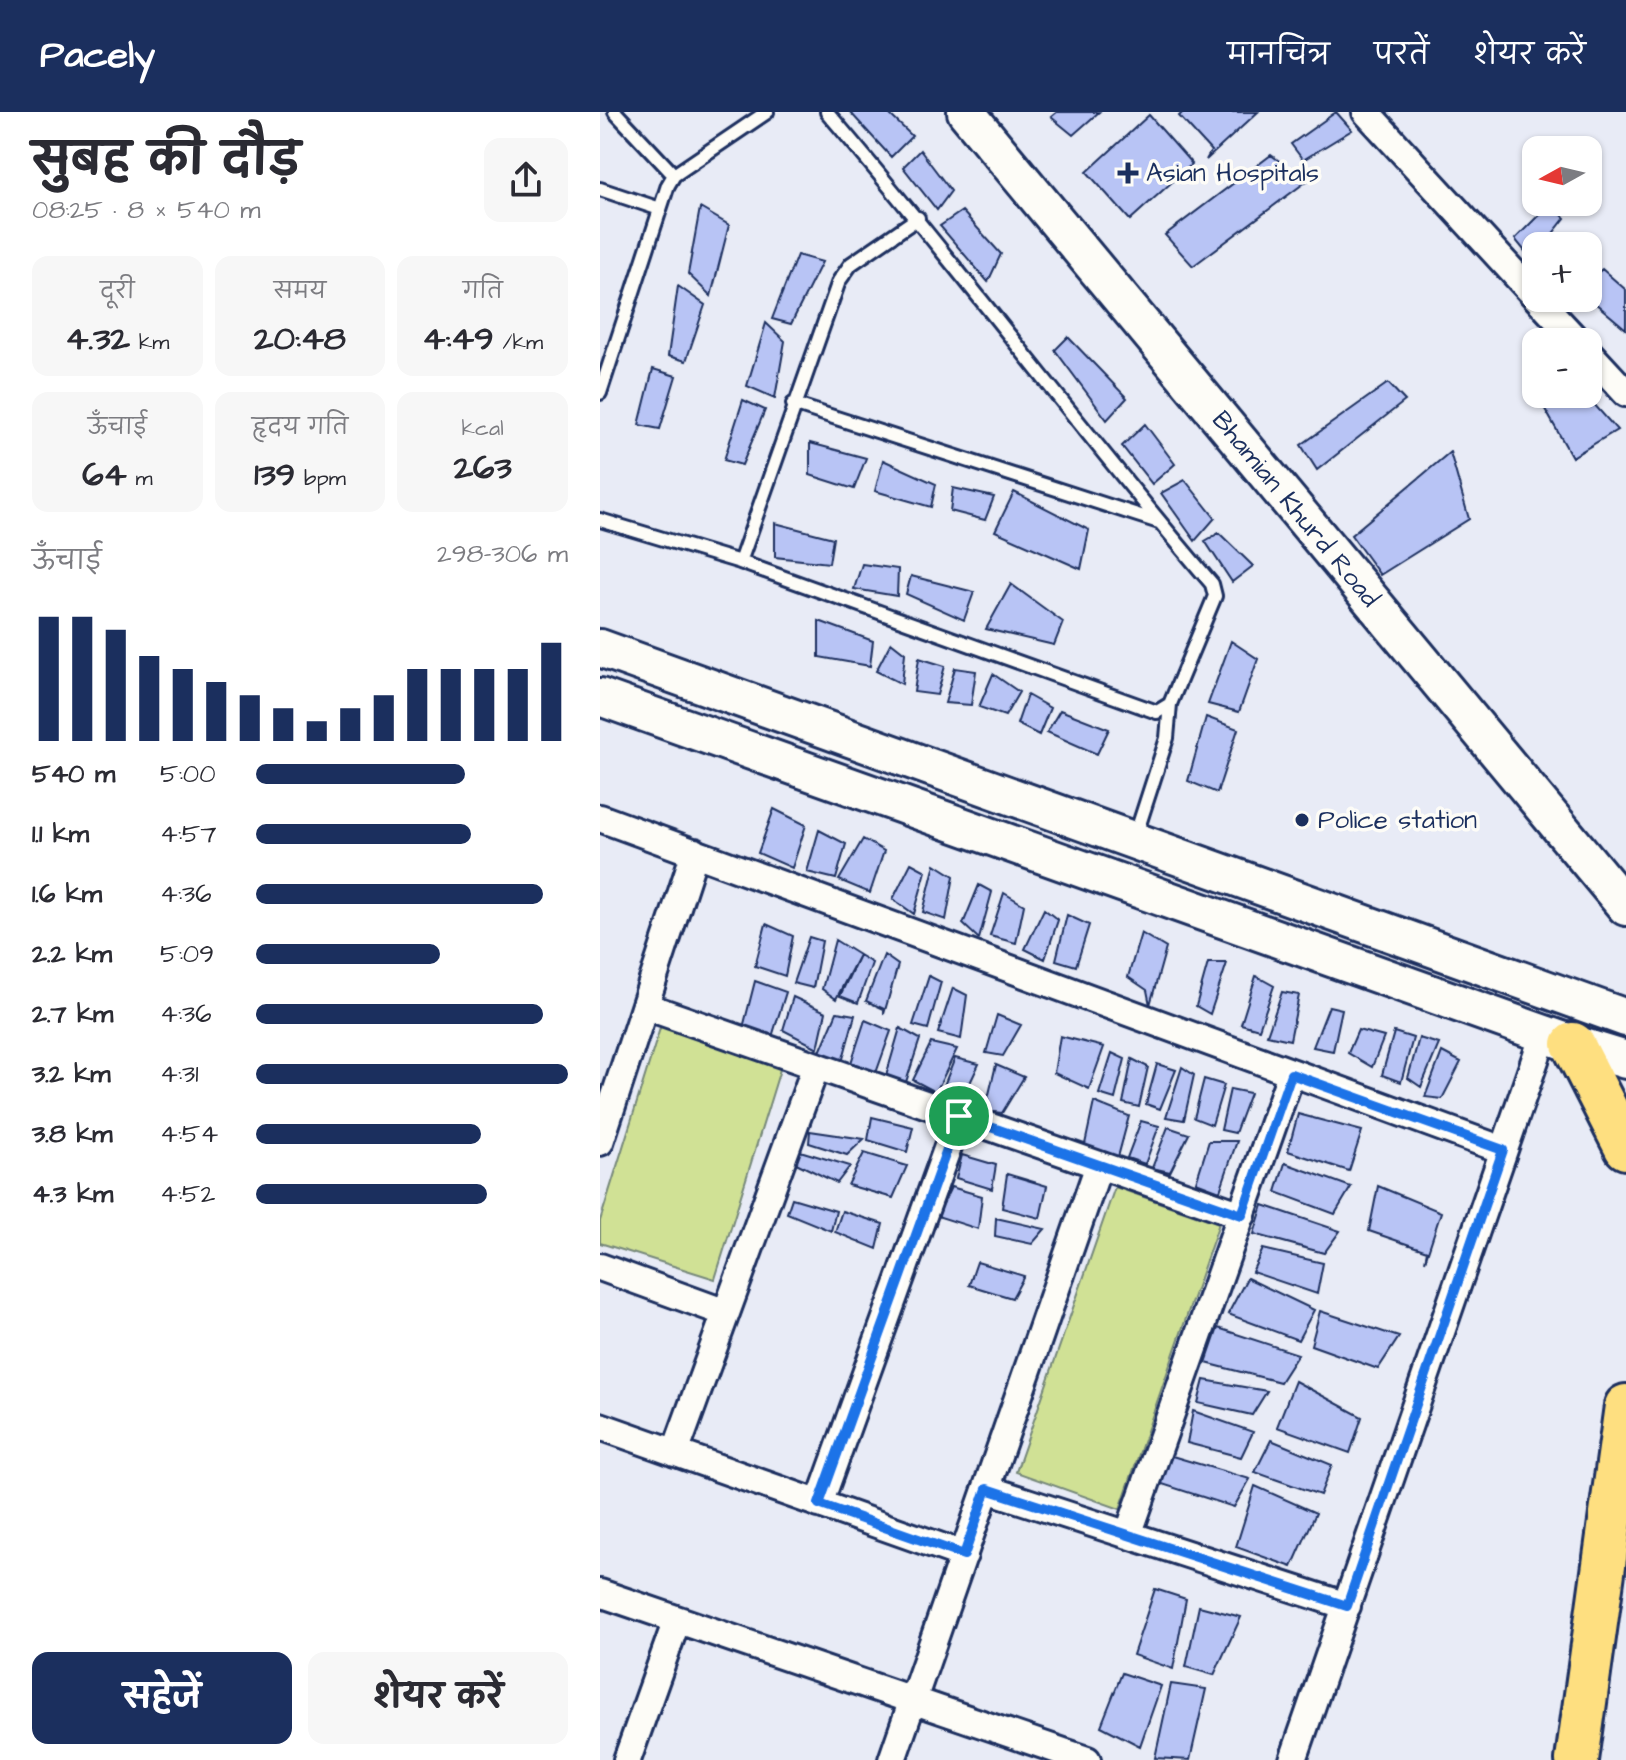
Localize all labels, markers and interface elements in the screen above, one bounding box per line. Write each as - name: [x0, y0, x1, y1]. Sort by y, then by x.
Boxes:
- text: Pacely: [40, 30, 155, 82]
- text: मानचित्र: [1227, 36, 1330, 75]
- text: परतें: [1374, 36, 1429, 75]
- text: शेयर करें: [1473, 36, 1586, 75]
- text: सुबह की दौड़: [32, 131, 300, 192]
- north arrow: [1522, 136, 1602, 216]
- map controls: [1522, 136, 1602, 408]
- button: share: [484, 138, 568, 222]
- place label: Asian Hospitals: [1146, 155, 1319, 191]
- marker: Asian Hospitals: [1117, 162, 1139, 184]
- text: 08:25 · 8 × 540 m: [32, 192, 260, 228]
- button: +: [1522, 232, 1602, 312]
- text: दूरी: [100, 276, 135, 307]
- text: समय: [274, 276, 326, 307]
- text: गति: [463, 276, 503, 307]
- text: 4.32: [65, 315, 130, 363]
- text: 20:48: [254, 315, 346, 363]
- text: 4:49: [422, 315, 494, 363]
- text: km: [130, 327, 169, 358]
- text: /km: [494, 327, 543, 358]
- button: −: [1522, 328, 1602, 408]
- street label: Bhamian Khurd Road: [1203, 403, 1388, 615]
- text: ऊँचाई: [88, 412, 147, 443]
- text: हृदय गति: [252, 412, 348, 443]
- text: kcal: [462, 413, 504, 444]
- text: 263: [454, 444, 512, 492]
- text: 64: [82, 451, 127, 499]
- text: 139: [254, 451, 295, 499]
- text: m: [127, 463, 153, 494]
- text: bpm: [295, 463, 346, 494]
- text: 298–306 m: [437, 536, 568, 572]
- text: ऊँचाई: [32, 543, 102, 579]
- text: 540 m: [32, 756, 115, 792]
- text: 5:00: [160, 756, 216, 792]
- place label: Police station: [1318, 802, 1477, 838]
- marker: Police station: [1293, 811, 1311, 829]
- text: 1.1 km: [32, 816, 89, 852]
- text: 4:57: [160, 816, 216, 852]
- text: 1.6 km: [32, 876, 102, 912]
- text: 4:36: [160, 876, 212, 912]
- text: 2.2 km: [32, 936, 112, 972]
- text: 5:09: [160, 936, 214, 972]
- text: 2.7 km: [32, 996, 113, 1032]
- text: 4:36: [160, 996, 212, 1032]
- text: 3.2 km: [32, 1056, 110, 1092]
- text: 4:31: [160, 1056, 199, 1092]
- pin: [925, 1082, 993, 1150]
- icon: arrive: [937, 1094, 981, 1138]
- text: 3.8 km: [32, 1116, 112, 1152]
- text: 4:54: [160, 1116, 218, 1152]
- text: 4.3 km: [32, 1176, 113, 1212]
- text: 4:52: [160, 1176, 215, 1212]
- button: सहेजें: [32, 1652, 292, 1744]
- button: शेयर करें: [308, 1652, 568, 1744]

